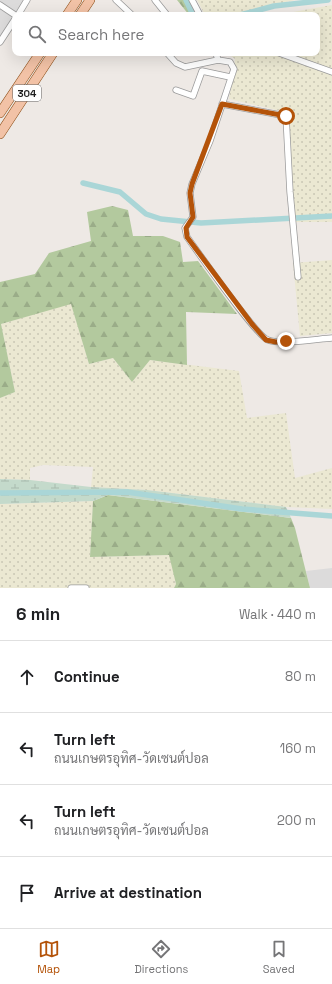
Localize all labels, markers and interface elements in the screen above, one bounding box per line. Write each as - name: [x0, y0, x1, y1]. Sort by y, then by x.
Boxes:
- search box: [12, 12, 320, 56]
- icon: search: [26, 23, 48, 45]
- text: Search here: [58, 25, 144, 44]
- road number: 304: [13, 85, 41, 101]
- route start: [277, 107, 295, 125]
- route end: [277, 332, 295, 350]
- text: 6 min: [16, 603, 60, 625]
- text: Walk · 440 m: [239, 606, 316, 623]
- icon: ahead: [16, 666, 38, 688]
- text: Continue: [54, 667, 120, 686]
- text: 80 m: [285, 668, 316, 685]
- text: Turn left: [54, 730, 116, 749]
- icon: left: [16, 738, 38, 760]
- text: 160 m: [280, 740, 316, 757]
- text: ถนนเกษตรอุทิศ-วัดเซนต์ปอล: [54, 750, 209, 767]
- text: Turn left: [54, 802, 116, 821]
- icon: left: [16, 810, 38, 832]
- text: 200 m: [277, 812, 316, 829]
- text: ถนนเกษตรอุทิศ-วัดเซนต์ปอล: [54, 822, 209, 839]
- icon: arrive: [16, 882, 38, 904]
- text: Arrive at destination: [54, 883, 202, 902]
- tab: Map: [37, 938, 60, 976]
- tab: Directions: [134, 938, 188, 976]
- tab: Saved: [263, 938, 295, 976]

